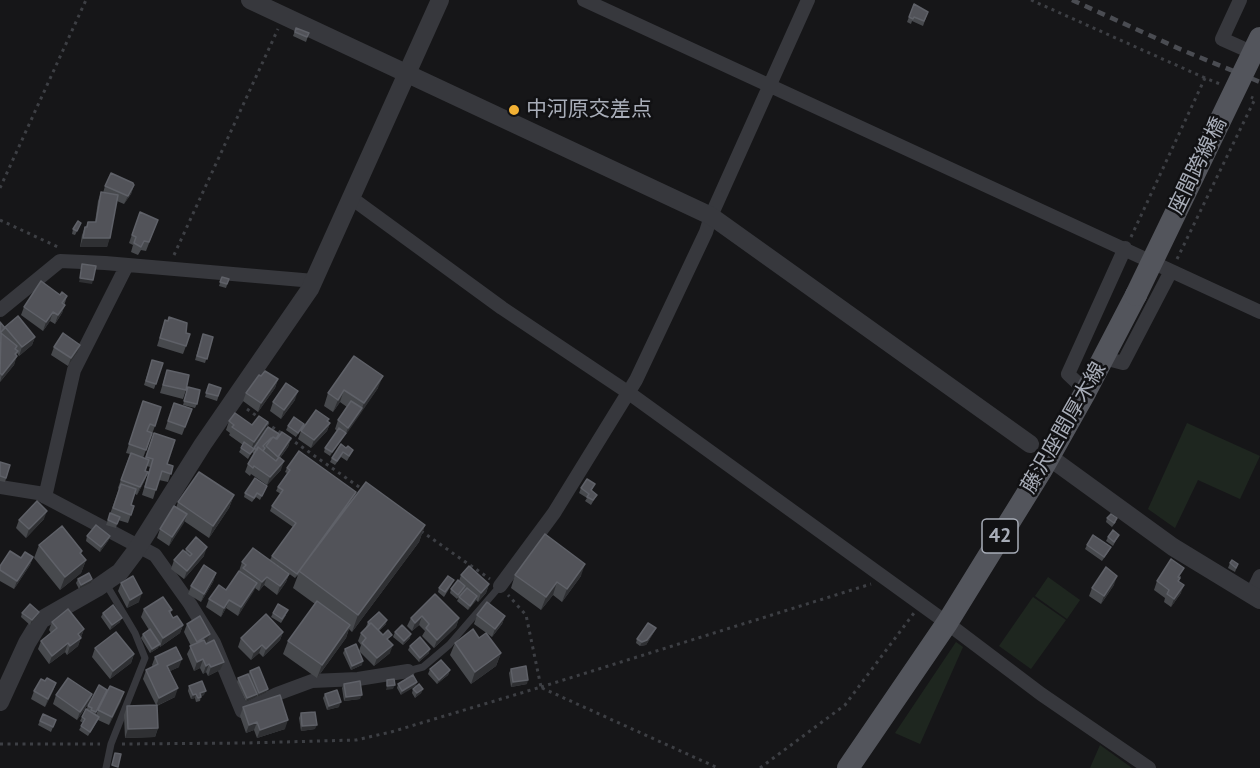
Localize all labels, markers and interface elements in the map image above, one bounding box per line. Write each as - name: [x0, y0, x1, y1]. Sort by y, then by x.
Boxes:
- place label: 中河原交差点: [526, 97, 652, 123]
- marker: 中河原交差点: [507, 103, 521, 117]
- street label: 座間跨線橋: [1164, 113, 1232, 219]
- street label: 藤沢座間厚木線: [1016, 358, 1112, 498]
- road number: 42: [982, 519, 1018, 553]

